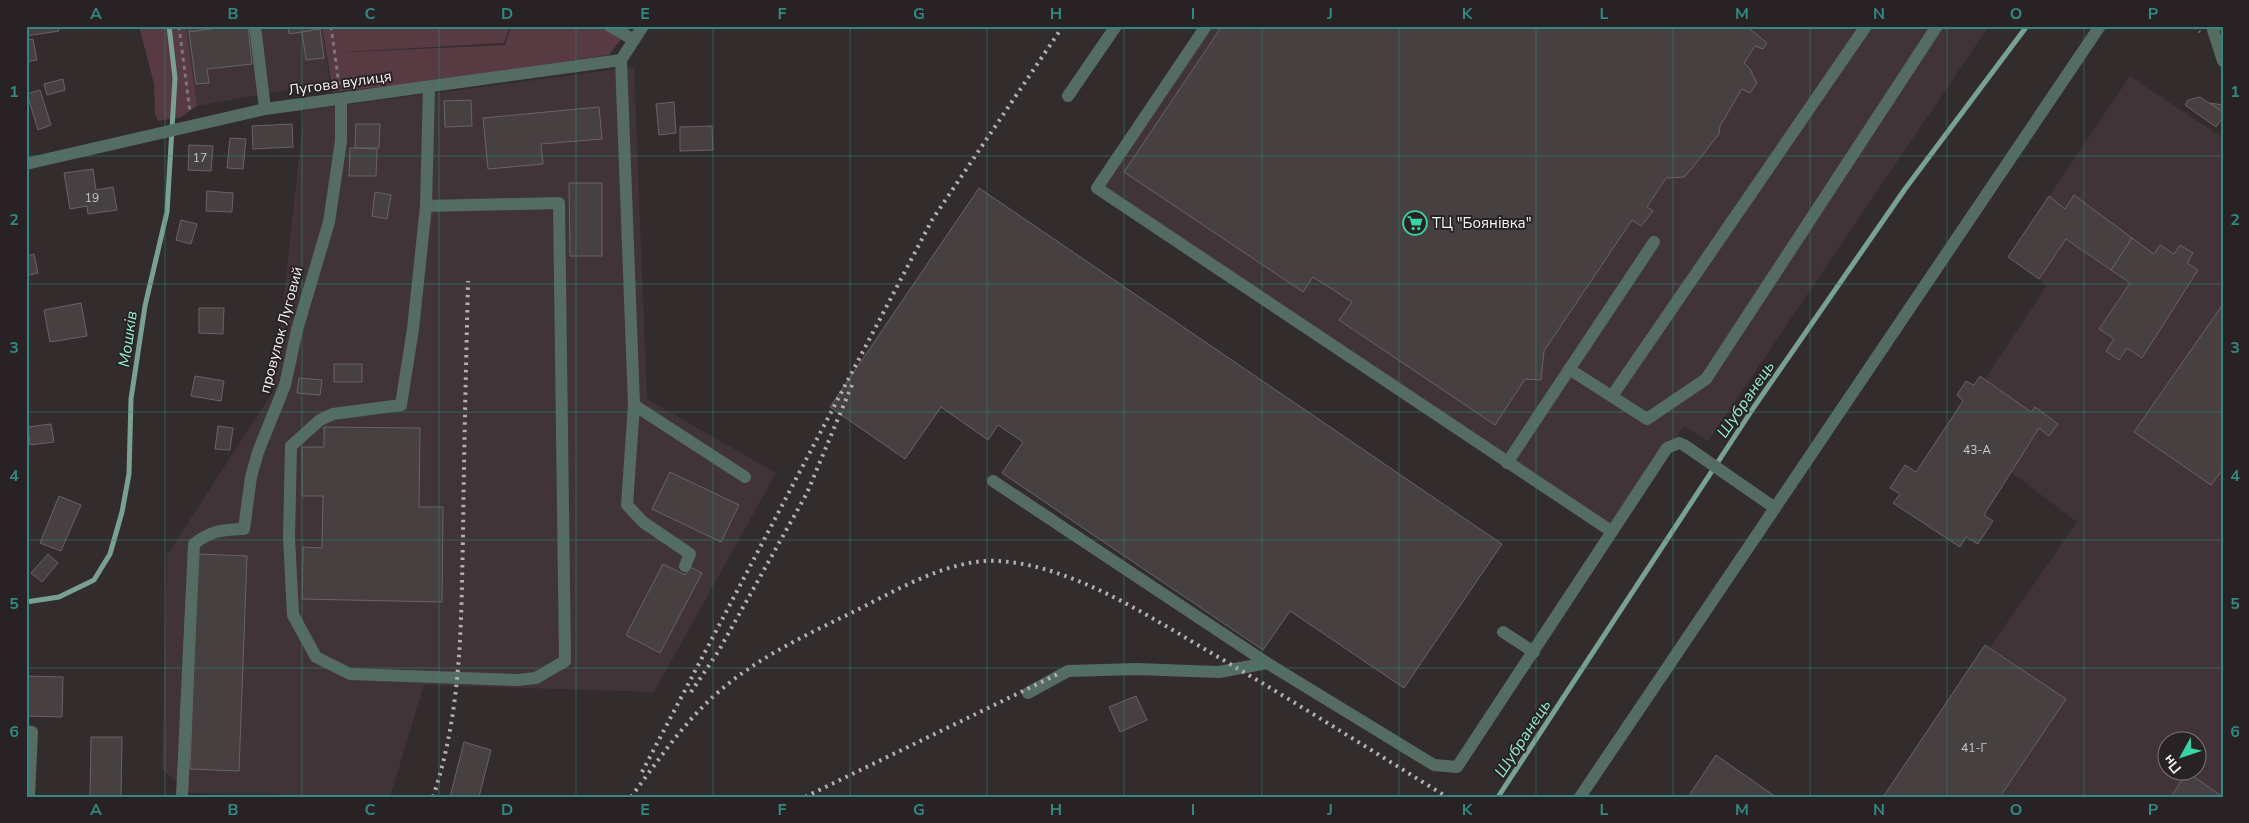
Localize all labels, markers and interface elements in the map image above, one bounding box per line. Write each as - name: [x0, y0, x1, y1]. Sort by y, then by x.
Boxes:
- text: A: [90, 3, 102, 25]
- text: B: [227, 3, 239, 25]
- text: C: [365, 3, 376, 25]
- text: D: [501, 3, 513, 25]
- text: E: [640, 3, 650, 25]
- text: F: [778, 3, 787, 25]
- text: G: [913, 3, 925, 25]
- text: H: [1050, 3, 1062, 25]
- text: I: [1191, 3, 1195, 25]
- text: J: [1326, 3, 1333, 25]
- text: K: [1462, 3, 1474, 25]
- text: L: [1600, 3, 1609, 25]
- text: M: [1735, 3, 1749, 25]
- text: N: [1873, 3, 1885, 25]
- text: O: [2010, 3, 2022, 25]
- text: P: [2148, 3, 2158, 25]
- street label: Лугова вулиця: [287, 66, 393, 100]
- text: 1: [9, 81, 19, 103]
- text: 1: [2230, 81, 2240, 103]
- house number: 17: [193, 150, 207, 166]
- house number: 19: [85, 190, 99, 206]
- text: 2: [9, 209, 19, 231]
- text: 2: [2230, 209, 2240, 231]
- supermarket icon: ТЦ "Боянівка": [1402, 210, 1428, 236]
- place label: ТЦ "Боянівка": [1432, 213, 1532, 233]
- street label: провулок Луговий: [254, 264, 308, 396]
- water label: Мошків: [113, 309, 143, 369]
- text: 3: [9, 337, 19, 359]
- text: 3: [2230, 337, 2240, 359]
- water label: Шубранець: [1712, 357, 1780, 442]
- house number: 43-А: [1963, 442, 1991, 458]
- text: 4: [9, 465, 19, 487]
- text: 4: [2230, 465, 2240, 487]
- text: 5: [9, 593, 19, 615]
- text: 5: [2230, 593, 2240, 615]
- water label: Шубранець: [1489, 695, 1556, 782]
- text: 6: [9, 721, 19, 743]
- text: 6: [2230, 721, 2240, 743]
- north arrow: [2156, 730, 2206, 780]
- house number: 41-Г: [1961, 740, 1987, 756]
- text: Пн: [2159, 751, 2186, 778]
- text: A: [90, 799, 102, 821]
- text: B: [227, 799, 239, 821]
- text: C: [365, 799, 376, 821]
- text: D: [501, 799, 513, 821]
- text: E: [640, 799, 650, 821]
- text: F: [778, 799, 787, 821]
- text: G: [913, 799, 925, 821]
- text: H: [1050, 799, 1062, 821]
- text: I: [1191, 799, 1195, 821]
- text: J: [1326, 799, 1333, 821]
- text: K: [1462, 799, 1474, 821]
- text: L: [1600, 799, 1609, 821]
- text: M: [1735, 799, 1749, 821]
- text: N: [1873, 799, 1885, 821]
- text: O: [2010, 799, 2022, 821]
- text: P: [2148, 799, 2158, 821]

